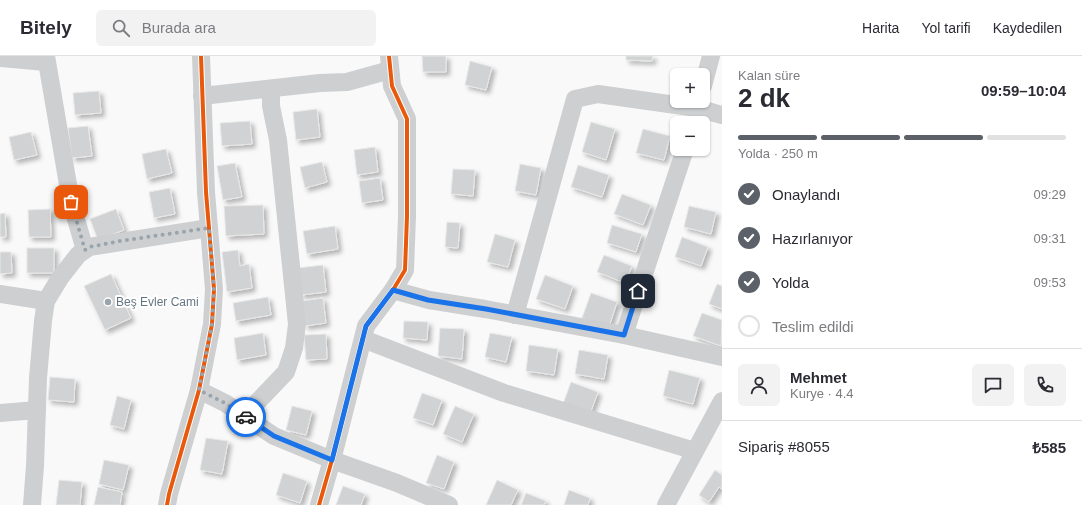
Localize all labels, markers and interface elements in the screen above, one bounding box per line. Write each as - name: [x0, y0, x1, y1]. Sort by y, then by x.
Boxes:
- search box: [96, 10, 376, 46]
- text: Bitely: [20, 17, 72, 38]
- icon: search: [110, 17, 132, 39]
- text: Burada ara: [142, 19, 216, 36]
- text: Harita: [862, 20, 899, 36]
- text: Yol tarifi: [921, 20, 971, 36]
- text: Kaydedilen: [993, 20, 1062, 36]
- map controls: [670, 68, 710, 156]
- button: +: [670, 68, 710, 108]
- text: Kalan süre: [738, 68, 800, 83]
- text: 09:59–10:04: [981, 82, 1066, 99]
- text: 2 dk: [738, 83, 790, 113]
- button: −: [670, 116, 710, 156]
- text: Yolda · 250 m: [738, 146, 818, 161]
- icon: check: [738, 183, 760, 205]
- pin: [54, 185, 88, 219]
- text: Onaylandı: [772, 186, 840, 203]
- text: 09:29: [1033, 187, 1066, 202]
- icon: bag: [60, 191, 82, 213]
- icon: check: [738, 227, 760, 249]
- text: Hazırlanıyor: [772, 230, 853, 247]
- text: 09:31: [1033, 231, 1066, 246]
- icon: check: [738, 271, 760, 293]
- pin: [621, 274, 655, 308]
- text: Yolda: [772, 274, 809, 291]
- text: 09:53: [1033, 275, 1066, 290]
- icon: home: [627, 280, 649, 302]
- place label: Beş Evler Cami: [116, 295, 199, 309]
- marker: Beş Evler Cami: [103, 297, 113, 307]
- text: Teslim edildi: [772, 318, 854, 335]
- button: person: [738, 364, 780, 406]
- button: chat: [972, 364, 1014, 406]
- button: phone: [1024, 364, 1066, 406]
- text: Mehmet: [790, 369, 847, 386]
- text: Kurye · 4.4: [790, 386, 854, 401]
- courier: [226, 397, 266, 437]
- icon: car: [235, 406, 257, 428]
- text: Sipariş #8055: [738, 438, 830, 455]
- text: ₺585: [1032, 439, 1066, 456]

